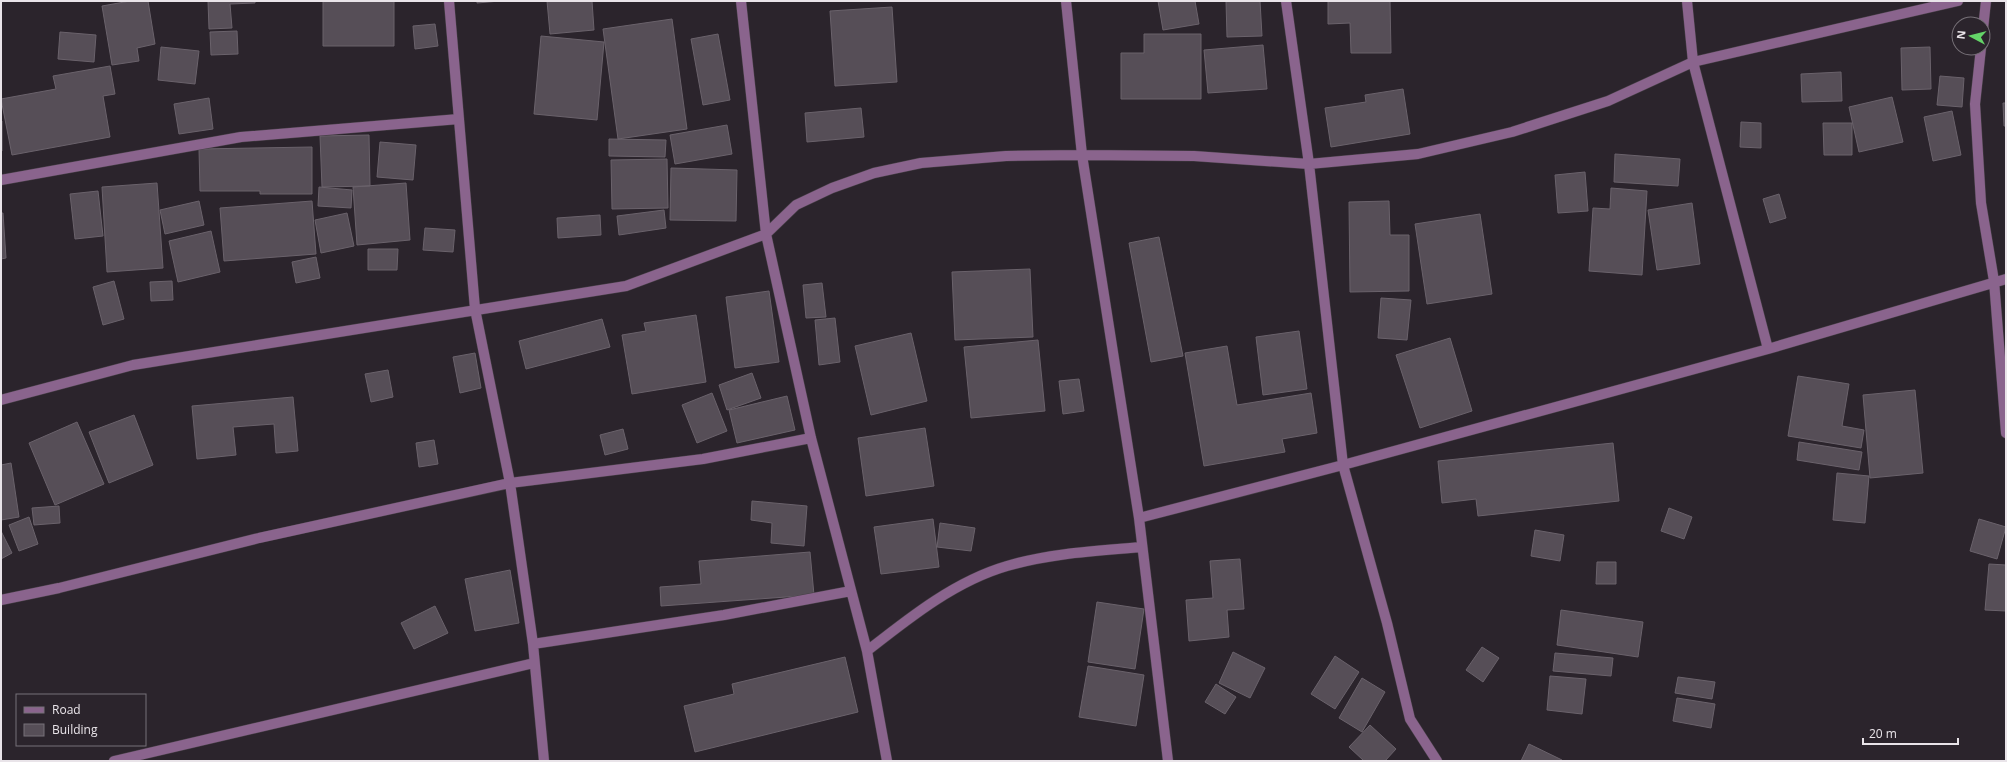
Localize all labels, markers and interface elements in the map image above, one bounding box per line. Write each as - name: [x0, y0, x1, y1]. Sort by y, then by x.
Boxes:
- north arrow: [1951, 16, 1991, 56]
- text: N: [1953, 29, 1969, 40]
- legend: [16, 694, 146, 746]
- text: Road: [52, 701, 81, 718]
- scale bar: [1863, 720, 1958, 746]
- text: Building: [52, 721, 98, 738]
- text: 20 m: [1869, 725, 1897, 742]

